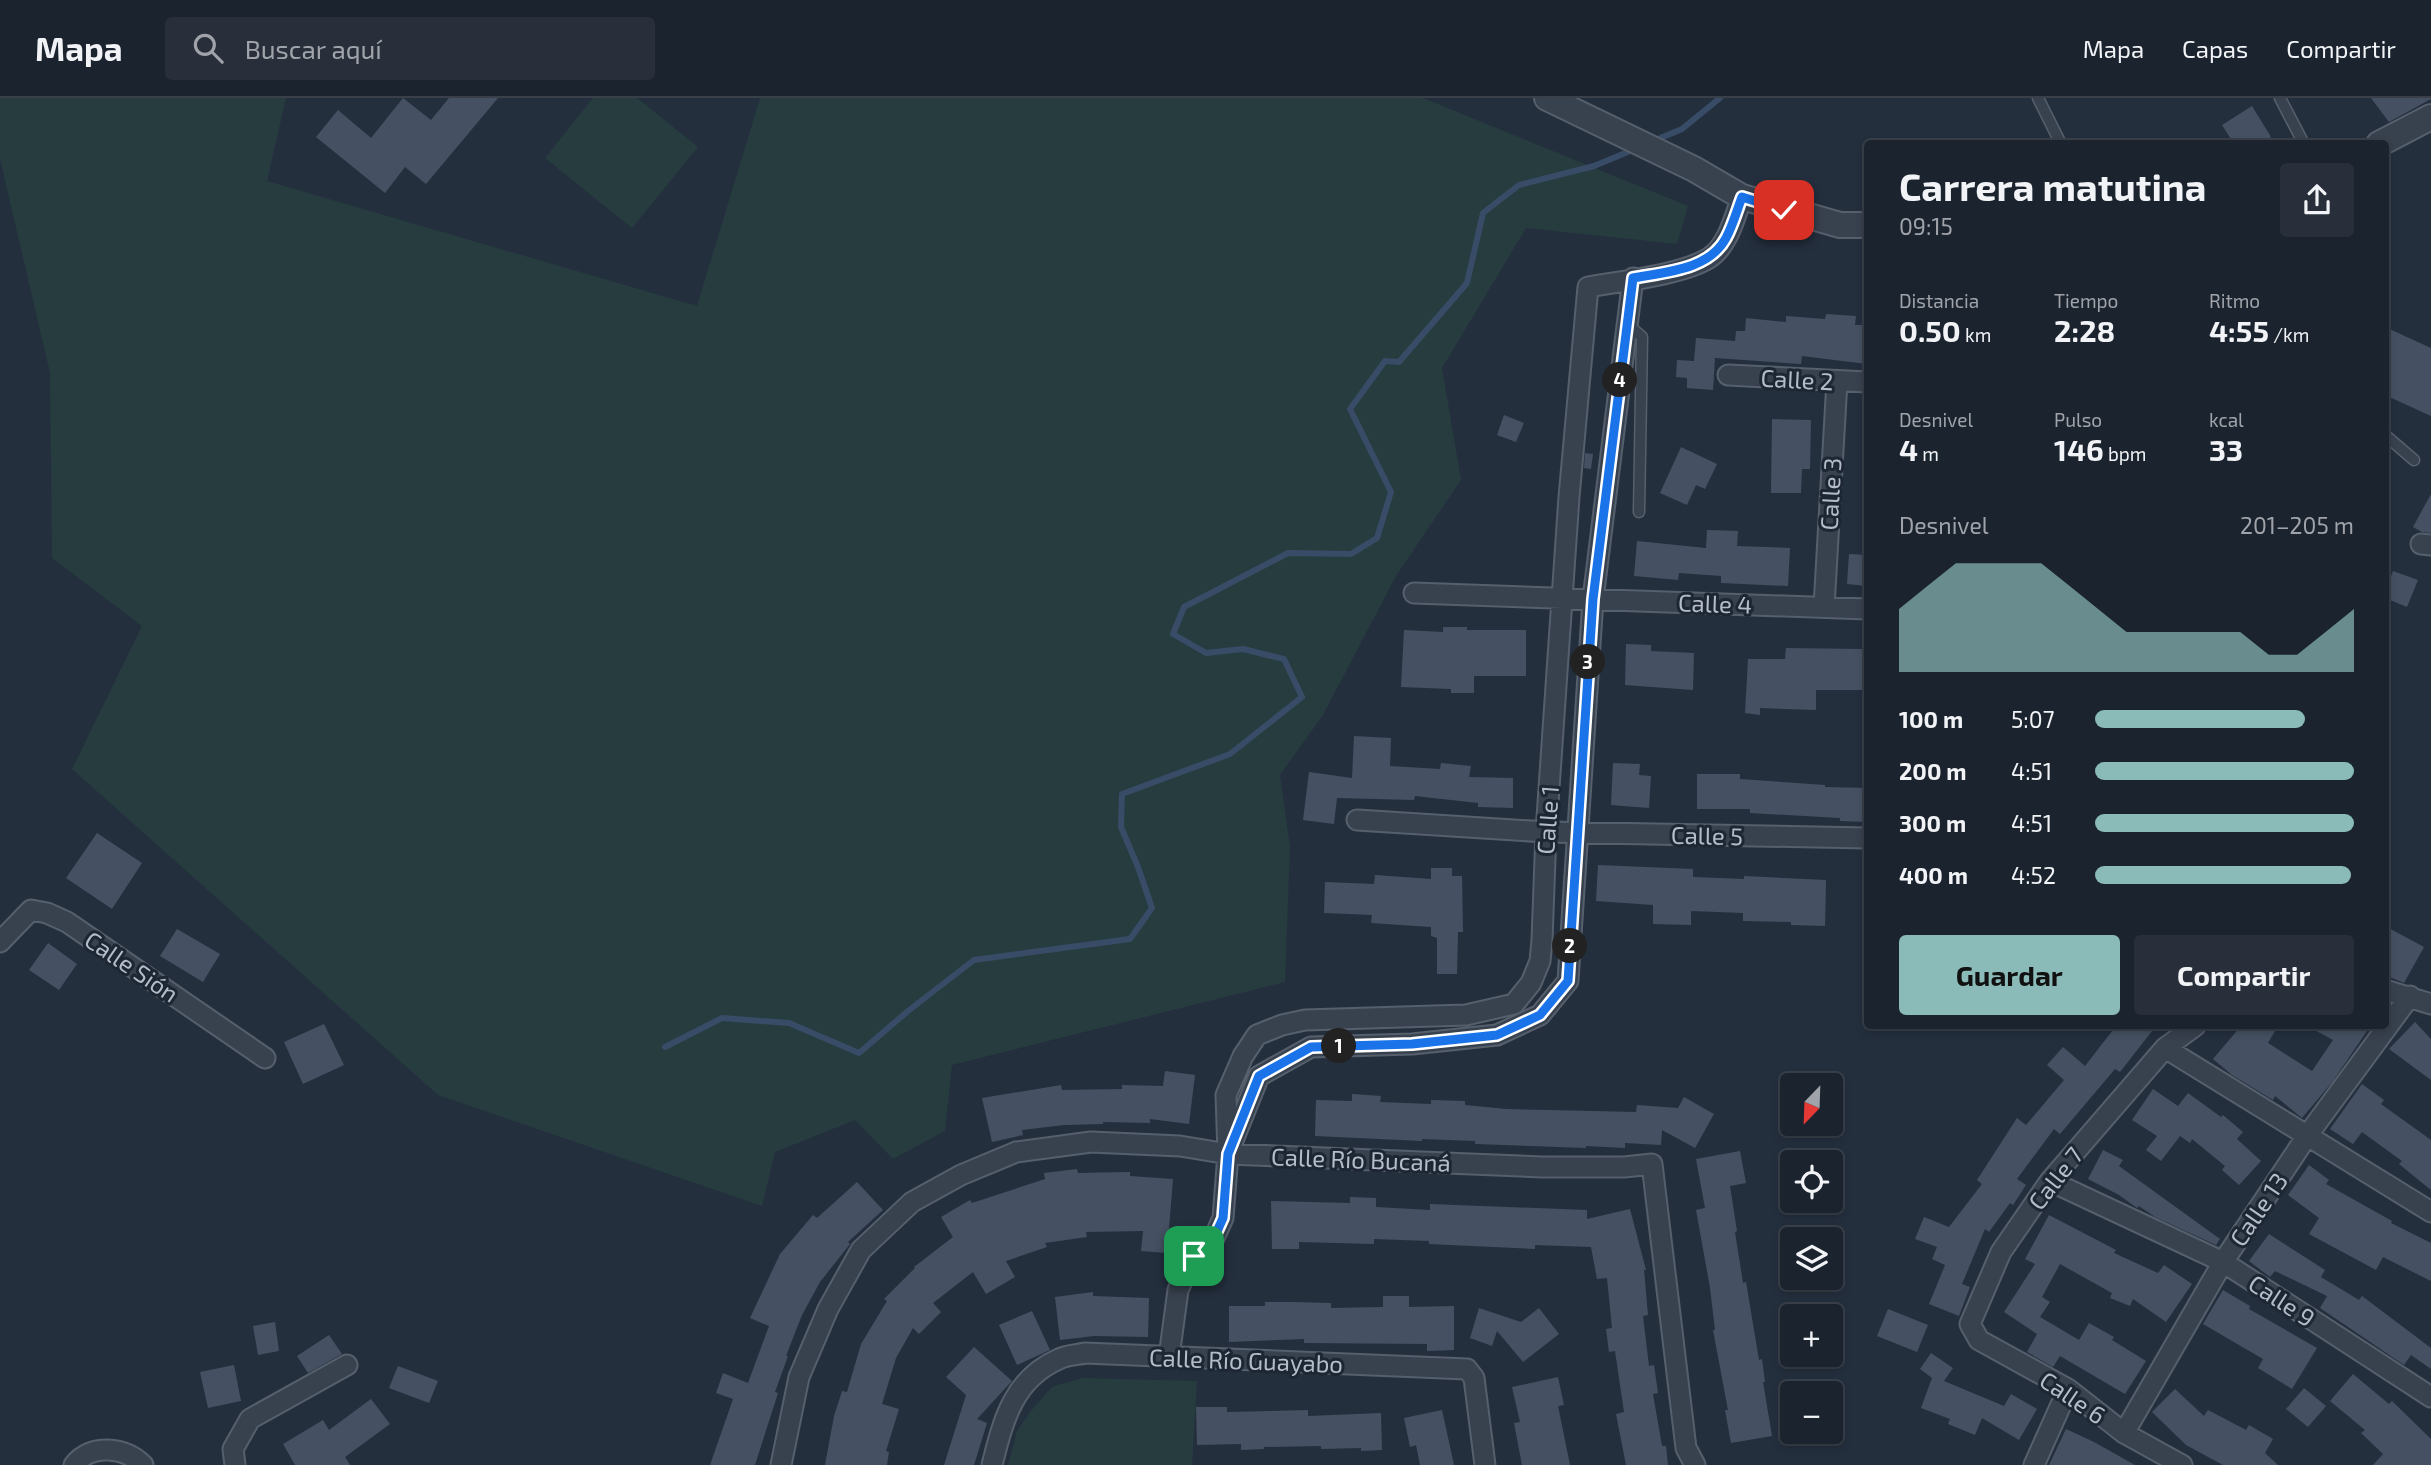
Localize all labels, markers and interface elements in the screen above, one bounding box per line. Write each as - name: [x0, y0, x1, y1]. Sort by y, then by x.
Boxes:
- search box: [165, 17, 655, 80]
- text: Mapa: [35, 28, 123, 68]
- icon: search: [189, 29, 227, 67]
- text: Buscar aquí: [245, 33, 382, 64]
- text: Mapa: [2083, 34, 2144, 63]
- text: Capas: [2182, 34, 2248, 63]
- text: Compartir: [2286, 34, 2396, 63]
- text: Carrera matutina: [1899, 163, 2206, 209]
- button: share: [2280, 163, 2354, 237]
- pin: [1754, 180, 1814, 240]
- icon: check: [1765, 191, 1803, 229]
- text: 09:15: [1899, 212, 1953, 240]
- text: Distancia: [1899, 289, 1979, 312]
- text: Tiempo: [2054, 289, 2118, 312]
- text: Ritmo: [2209, 289, 2260, 312]
- text: 0.50: [1899, 312, 1961, 348]
- text: 2:28: [2054, 312, 2115, 348]
- text: 4:55: [2209, 312, 2269, 348]
- text: km: [1961, 323, 1991, 346]
- text: /km: [2269, 323, 2309, 346]
- pin: 4: [1602, 362, 1638, 398]
- street label: Calle 2: [1760, 363, 1834, 395]
- text: 4: [1613, 368, 1626, 391]
- text: Desnivel: [1899, 408, 1973, 431]
- text: Pulso: [2054, 408, 2102, 431]
- text: kcal: [2209, 408, 2244, 431]
- text: 4: [1899, 431, 1918, 467]
- text: 146: [2054, 431, 2104, 467]
- text: 33: [2209, 431, 2243, 467]
- text: m: [1918, 442, 1939, 465]
- text: bpm: [2104, 442, 2147, 465]
- street label: Calle 3: [1814, 457, 1846, 531]
- text: Desnivel: [1899, 511, 1989, 539]
- text: 201–205 m: [2240, 511, 2354, 539]
- street label: Calle 4: [1677, 587, 1753, 619]
- pin: 3: [1570, 644, 1606, 680]
- text: 3: [1582, 650, 1593, 673]
- text: 100 m: [1899, 705, 1963, 733]
- text: 5:07: [2011, 705, 2054, 733]
- text: 200 m: [1899, 757, 1967, 785]
- text: 4:51: [2011, 757, 2052, 785]
- street label: Calle 1: [1530, 785, 1564, 855]
- text: 300 m: [1899, 809, 1966, 837]
- text: 4:51: [2011, 809, 2052, 837]
- street label: Calle 5: [1671, 820, 1743, 850]
- text: 400 m: [1899, 861, 1968, 889]
- text: 4:52: [2011, 861, 2056, 889]
- street label: Calle Sión: [80, 924, 184, 1008]
- pin: 2: [1552, 928, 1588, 964]
- text: 2: [1564, 934, 1575, 957]
- button: Guardar: [1899, 935, 2120, 1015]
- button: Compartir: [2134, 935, 2354, 1015]
- pin: 1: [1322, 1028, 1356, 1063]
- text: 1: [1334, 1034, 1343, 1057]
- north arrow: [1780, 1073, 1843, 1136]
- map controls: [1780, 1073, 1843, 1444]
- street label: Calle Río Bucaná: [1271, 1141, 1451, 1177]
- street label: Calle 7: [2022, 1141, 2088, 1215]
- button: locate: [1780, 1150, 1843, 1213]
- street label: Calle 13: [2223, 1167, 2293, 1251]
- pin: [1164, 1226, 1224, 1286]
- button: layers: [1780, 1227, 1843, 1290]
- icon: arrive: [1175, 1237, 1213, 1275]
- street label: Calle 9: [2243, 1268, 2321, 1332]
- button: +: [1780, 1304, 1843, 1367]
- street label: Calle Río Guayabo: [1148, 1342, 1344, 1378]
- street label: Calle 6: [2035, 1365, 2111, 1429]
- button: −: [1780, 1381, 1843, 1444]

